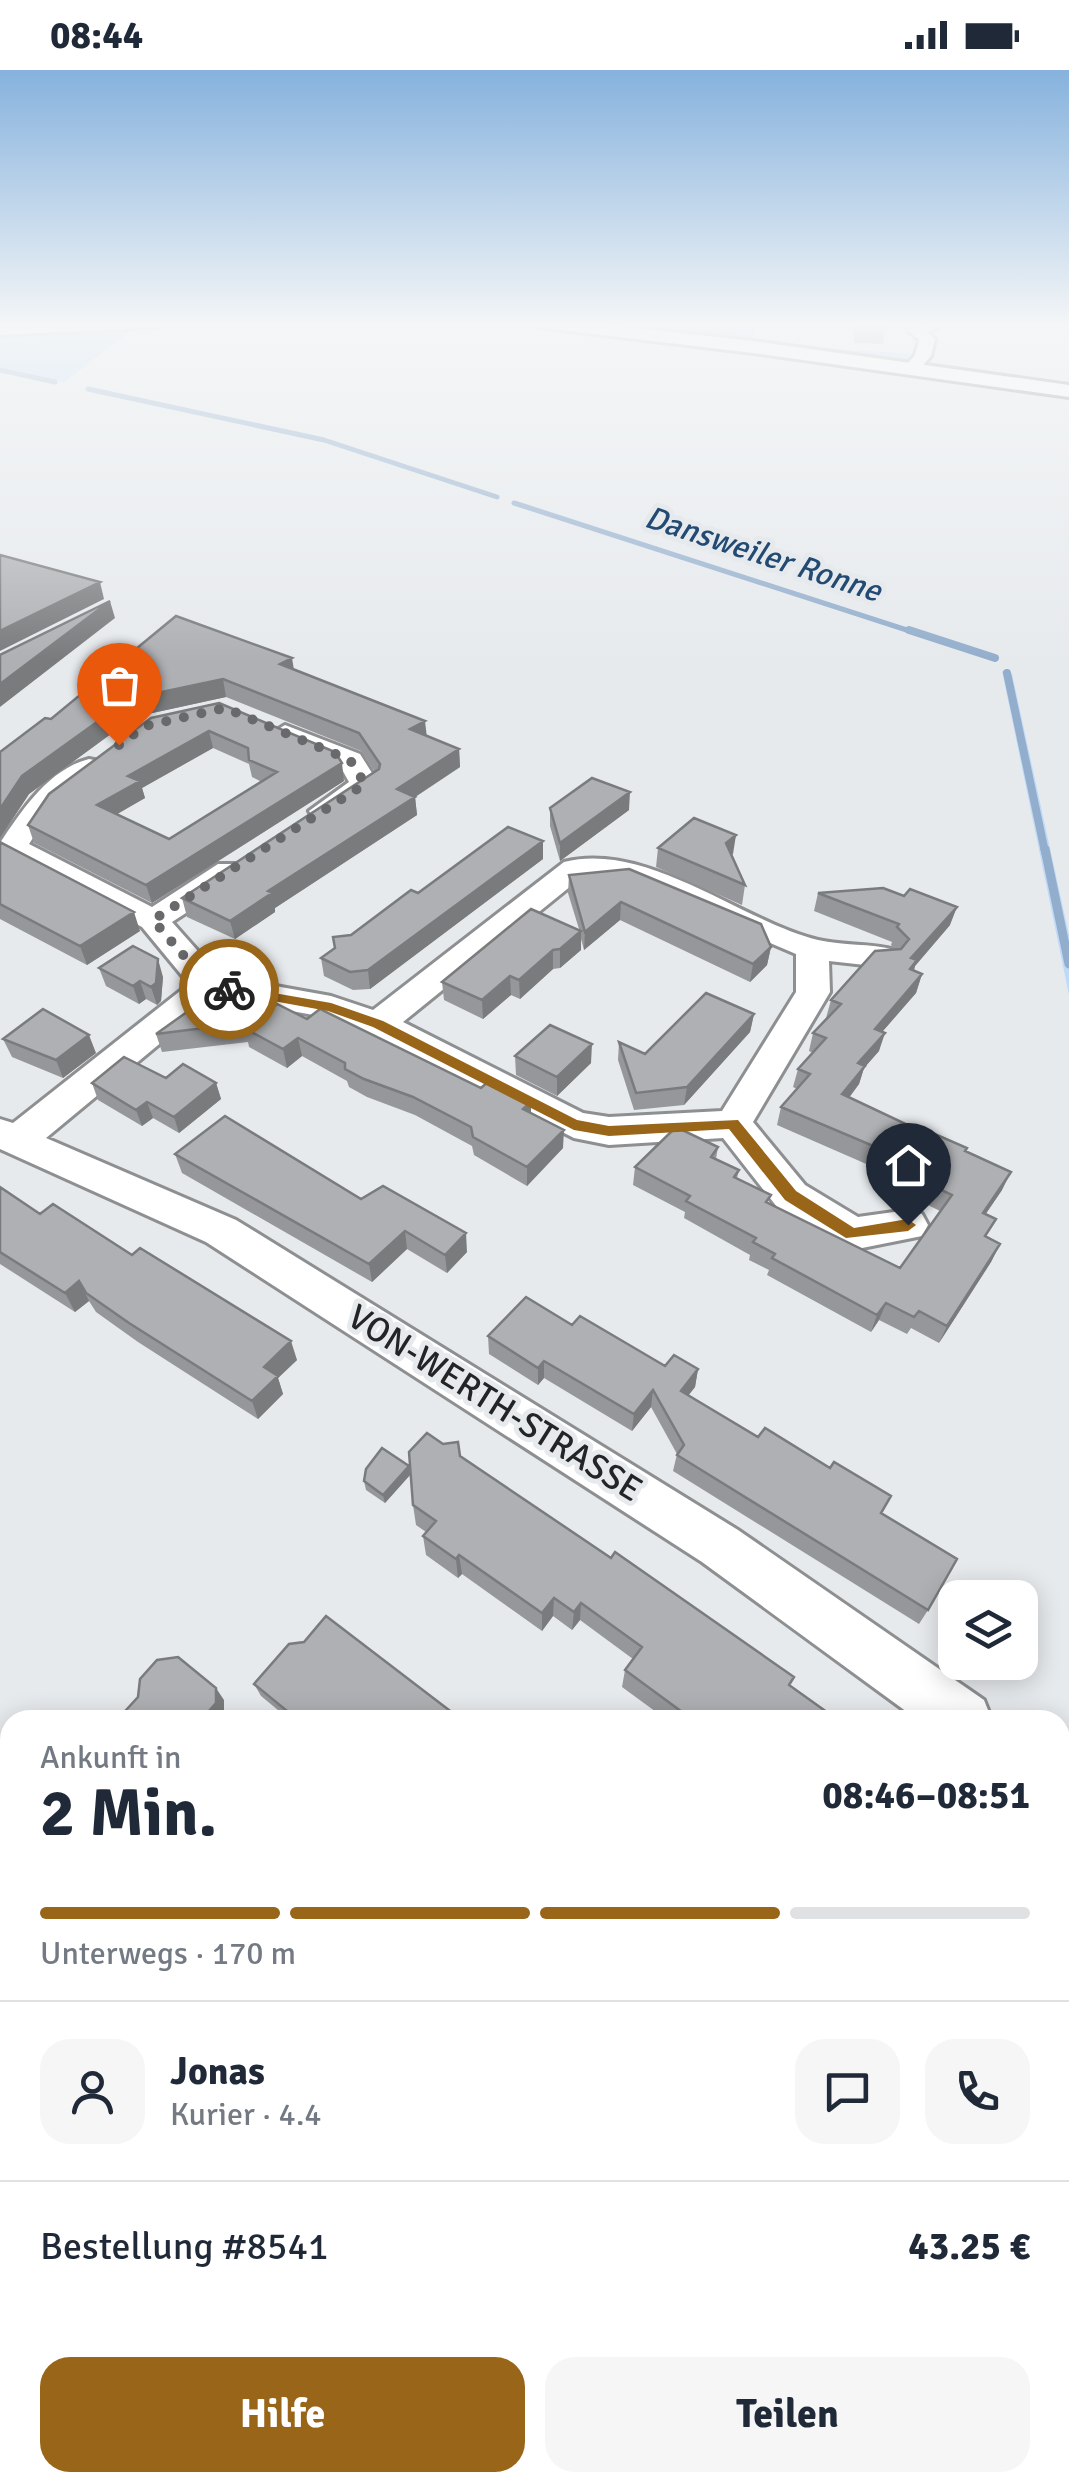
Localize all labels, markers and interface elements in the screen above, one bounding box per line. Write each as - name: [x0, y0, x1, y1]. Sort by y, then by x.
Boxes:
- text: 08:44: [50, 12, 143, 59]
- water label: Dansweiler Ronne: [640, 497, 888, 611]
- pin: [77, 643, 162, 746]
- icon: bag: [92, 658, 147, 713]
- courier: [179, 939, 279, 1039]
- icon: bike: [202, 962, 257, 1017]
- pin: [866, 1123, 951, 1226]
- icon: home: [881, 1138, 936, 1193]
- street label: VON-WERTH-STRASSE: [340, 1295, 650, 1511]
- map controls: [938, 1580, 1038, 1680]
- button: layers: [938, 1580, 1038, 1680]
- text: Ankunft in: [40, 1738, 182, 1777]
- text: 08:46–08:51: [822, 1772, 1030, 1819]
- text: 2 Min.: [40, 1774, 217, 1854]
- text: Unterwegs · 170 m: [40, 1934, 296, 1973]
- button: person: [40, 2039, 145, 2144]
- button: chat: [795, 2039, 900, 2144]
- button: phone: [925, 2039, 1030, 2144]
- text: Jonas: [170, 2048, 265, 2095]
- text: Kurier · 4.4: [170, 2095, 322, 2134]
- text: Bestellung #8541: [40, 2223, 329, 2270]
- text: 43.25 €: [908, 2223, 1030, 2270]
- button: Hilfe: [40, 2357, 525, 2472]
- button: Teilen: [545, 2357, 1030, 2472]

